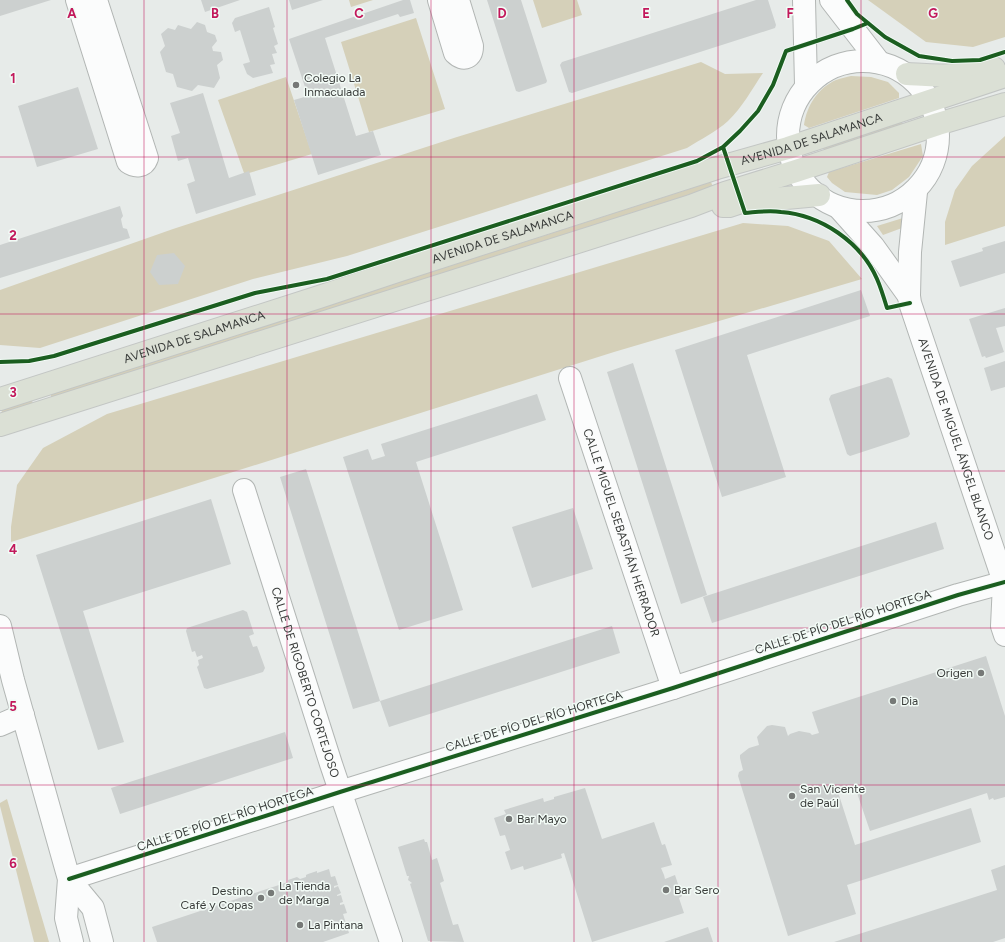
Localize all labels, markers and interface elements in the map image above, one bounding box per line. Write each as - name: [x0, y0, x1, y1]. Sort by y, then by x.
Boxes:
- text: A: [67, 6, 77, 21]
- text: B: [211, 6, 219, 21]
- text: C: [354, 6, 364, 21]
- text: D: [497, 6, 507, 21]
- text: E: [642, 6, 650, 21]
- text: F: [786, 6, 794, 21]
- text: G: [928, 6, 938, 21]
- text: 1: [10, 71, 16, 86]
- place label: Colegio La Inmaculada: [304, 71, 365, 99]
- marker: Colegio La Inmaculada: [291, 80, 301, 90]
- street label: AVENIDA DE SALAMANCA: [739, 110, 884, 168]
- street label: AVENIDA DE SALAMANCA: [430, 208, 575, 266]
- text: 2: [9, 228, 17, 243]
- street label: AVENIDA DE SALAMANCA: [122, 308, 267, 366]
- street label: AVENIDA DE MIGUEL ÁNGEL BLANCO: [915, 336, 996, 542]
- text: 3: [9, 385, 17, 400]
- street label: CALLE MIGUEL SEBASTIÁN HERRADOR: [580, 427, 663, 639]
- text: 4: [9, 542, 17, 557]
- street label: CALLE DE RIGOBERTO CORTEJOSO: [268, 586, 342, 780]
- street label: CALLE DE PÍO DEL RÍO HORTEGA: [753, 587, 933, 657]
- place label: Origen: [937, 666, 973, 680]
- marker: Origen: [976, 668, 986, 678]
- street label: CALLE DE PÍO DEL RÍO HORTEGA: [444, 687, 624, 755]
- place label: Dia: [901, 694, 918, 708]
- marker: Dia: [888, 696, 898, 706]
- text: 5: [9, 699, 17, 714]
- place label: San Vicente de Paúl: [800, 782, 865, 810]
- street label: CALLE DE PÍO DEL RÍO HORTEGA: [135, 784, 315, 854]
- marker: San Vicente de Paúl: [787, 791, 797, 801]
- place label: Bar Mayo: [517, 812, 567, 826]
- marker: Bar Mayo: [504, 814, 514, 824]
- text: 6: [9, 856, 17, 871]
- place label: La Tienda de Marga: [279, 879, 330, 907]
- place label: Bar Sero: [674, 883, 719, 897]
- place label: Destino Café y Copas: [181, 884, 253, 912]
- marker: Bar Sero: [661, 885, 671, 895]
- marker: La Tienda de Marga: [266, 888, 276, 898]
- marker: Destino Café y Copas: [256, 893, 266, 903]
- place label: La Pintana: [308, 918, 363, 932]
- marker: La Pintana: [295, 920, 305, 930]

